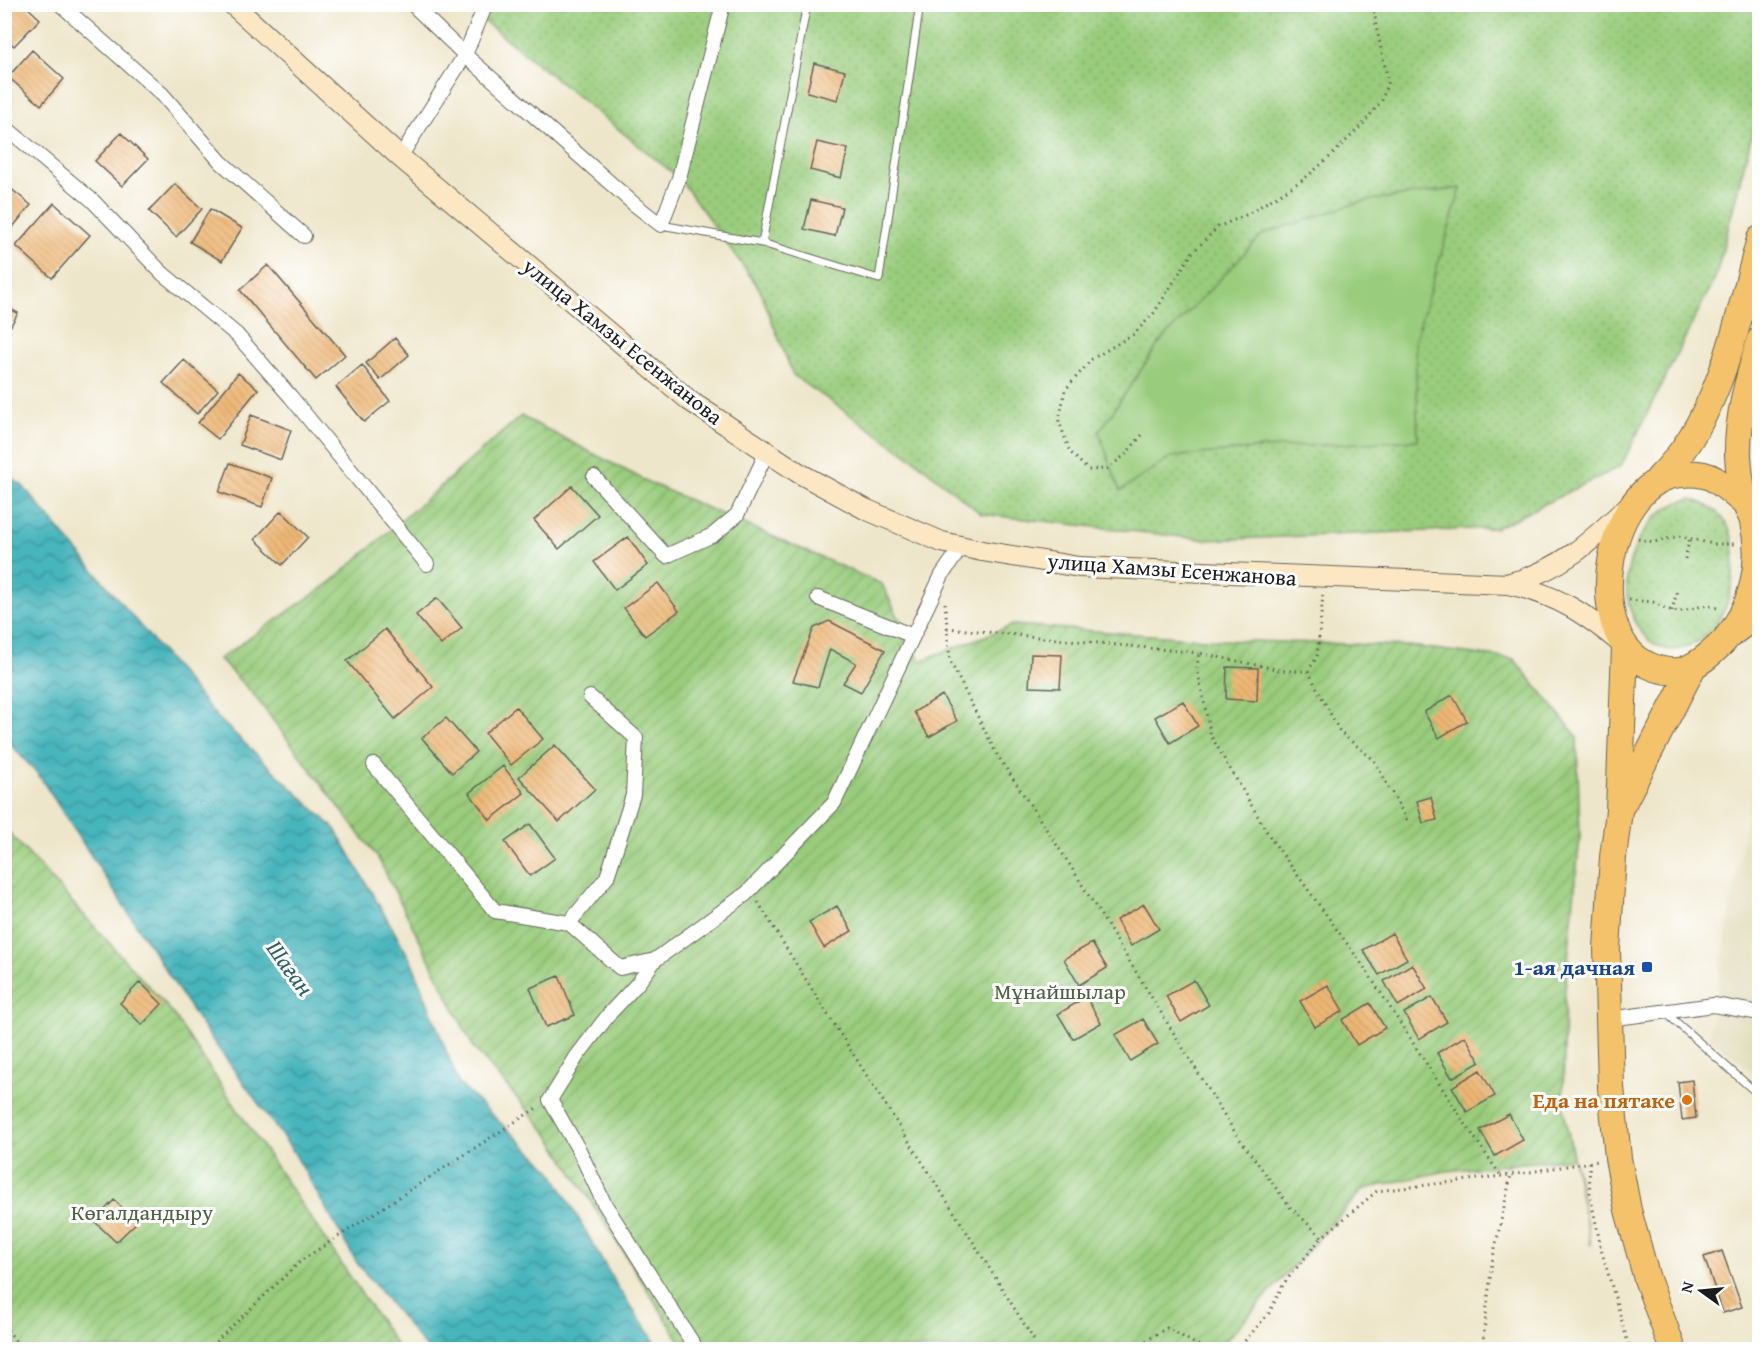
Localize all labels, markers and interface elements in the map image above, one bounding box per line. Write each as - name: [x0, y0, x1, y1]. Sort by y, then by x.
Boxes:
- street label: улица Хамзы Есенжанова: [515, 249, 730, 432]
- street label: улица Хамзы Есенжанова: [1045, 544, 1298, 594]
- water label: Шаған: [258, 933, 323, 1003]
- place label: 1-ая дачная: [1513, 951, 1635, 983]
- marker: 1-ая дачная: [1640, 960, 1654, 974]
- park label: Мұнайшылар: [994, 975, 1126, 1007]
- place label: Еда на пятаке: [1533, 1084, 1675, 1116]
- marker: Еда на пятаке: [1680, 1093, 1694, 1107]
- park label: Көгалдандыру: [71, 1196, 213, 1228]
- north arrow: [1671, 1261, 1731, 1321]
- text: N: [1674, 1279, 1700, 1295]

